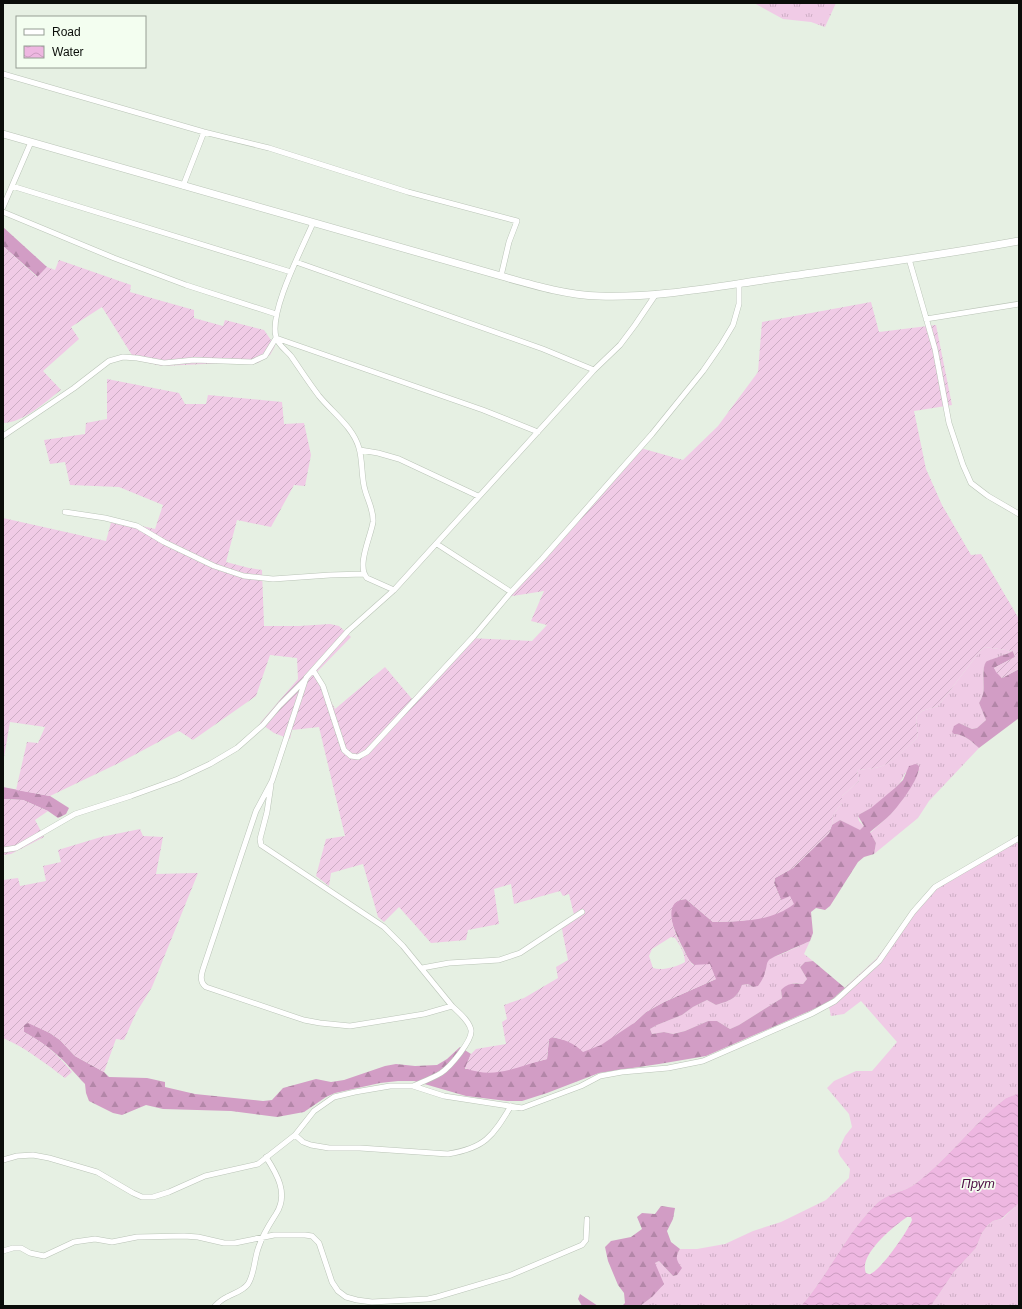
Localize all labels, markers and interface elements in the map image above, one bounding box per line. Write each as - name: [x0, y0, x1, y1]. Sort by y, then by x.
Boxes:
- legend: [16, 16, 146, 68]
- text: Road: [52, 25, 81, 39]
- text: Water: [52, 45, 84, 59]
- water label: Прут: [961, 1176, 995, 1191]

